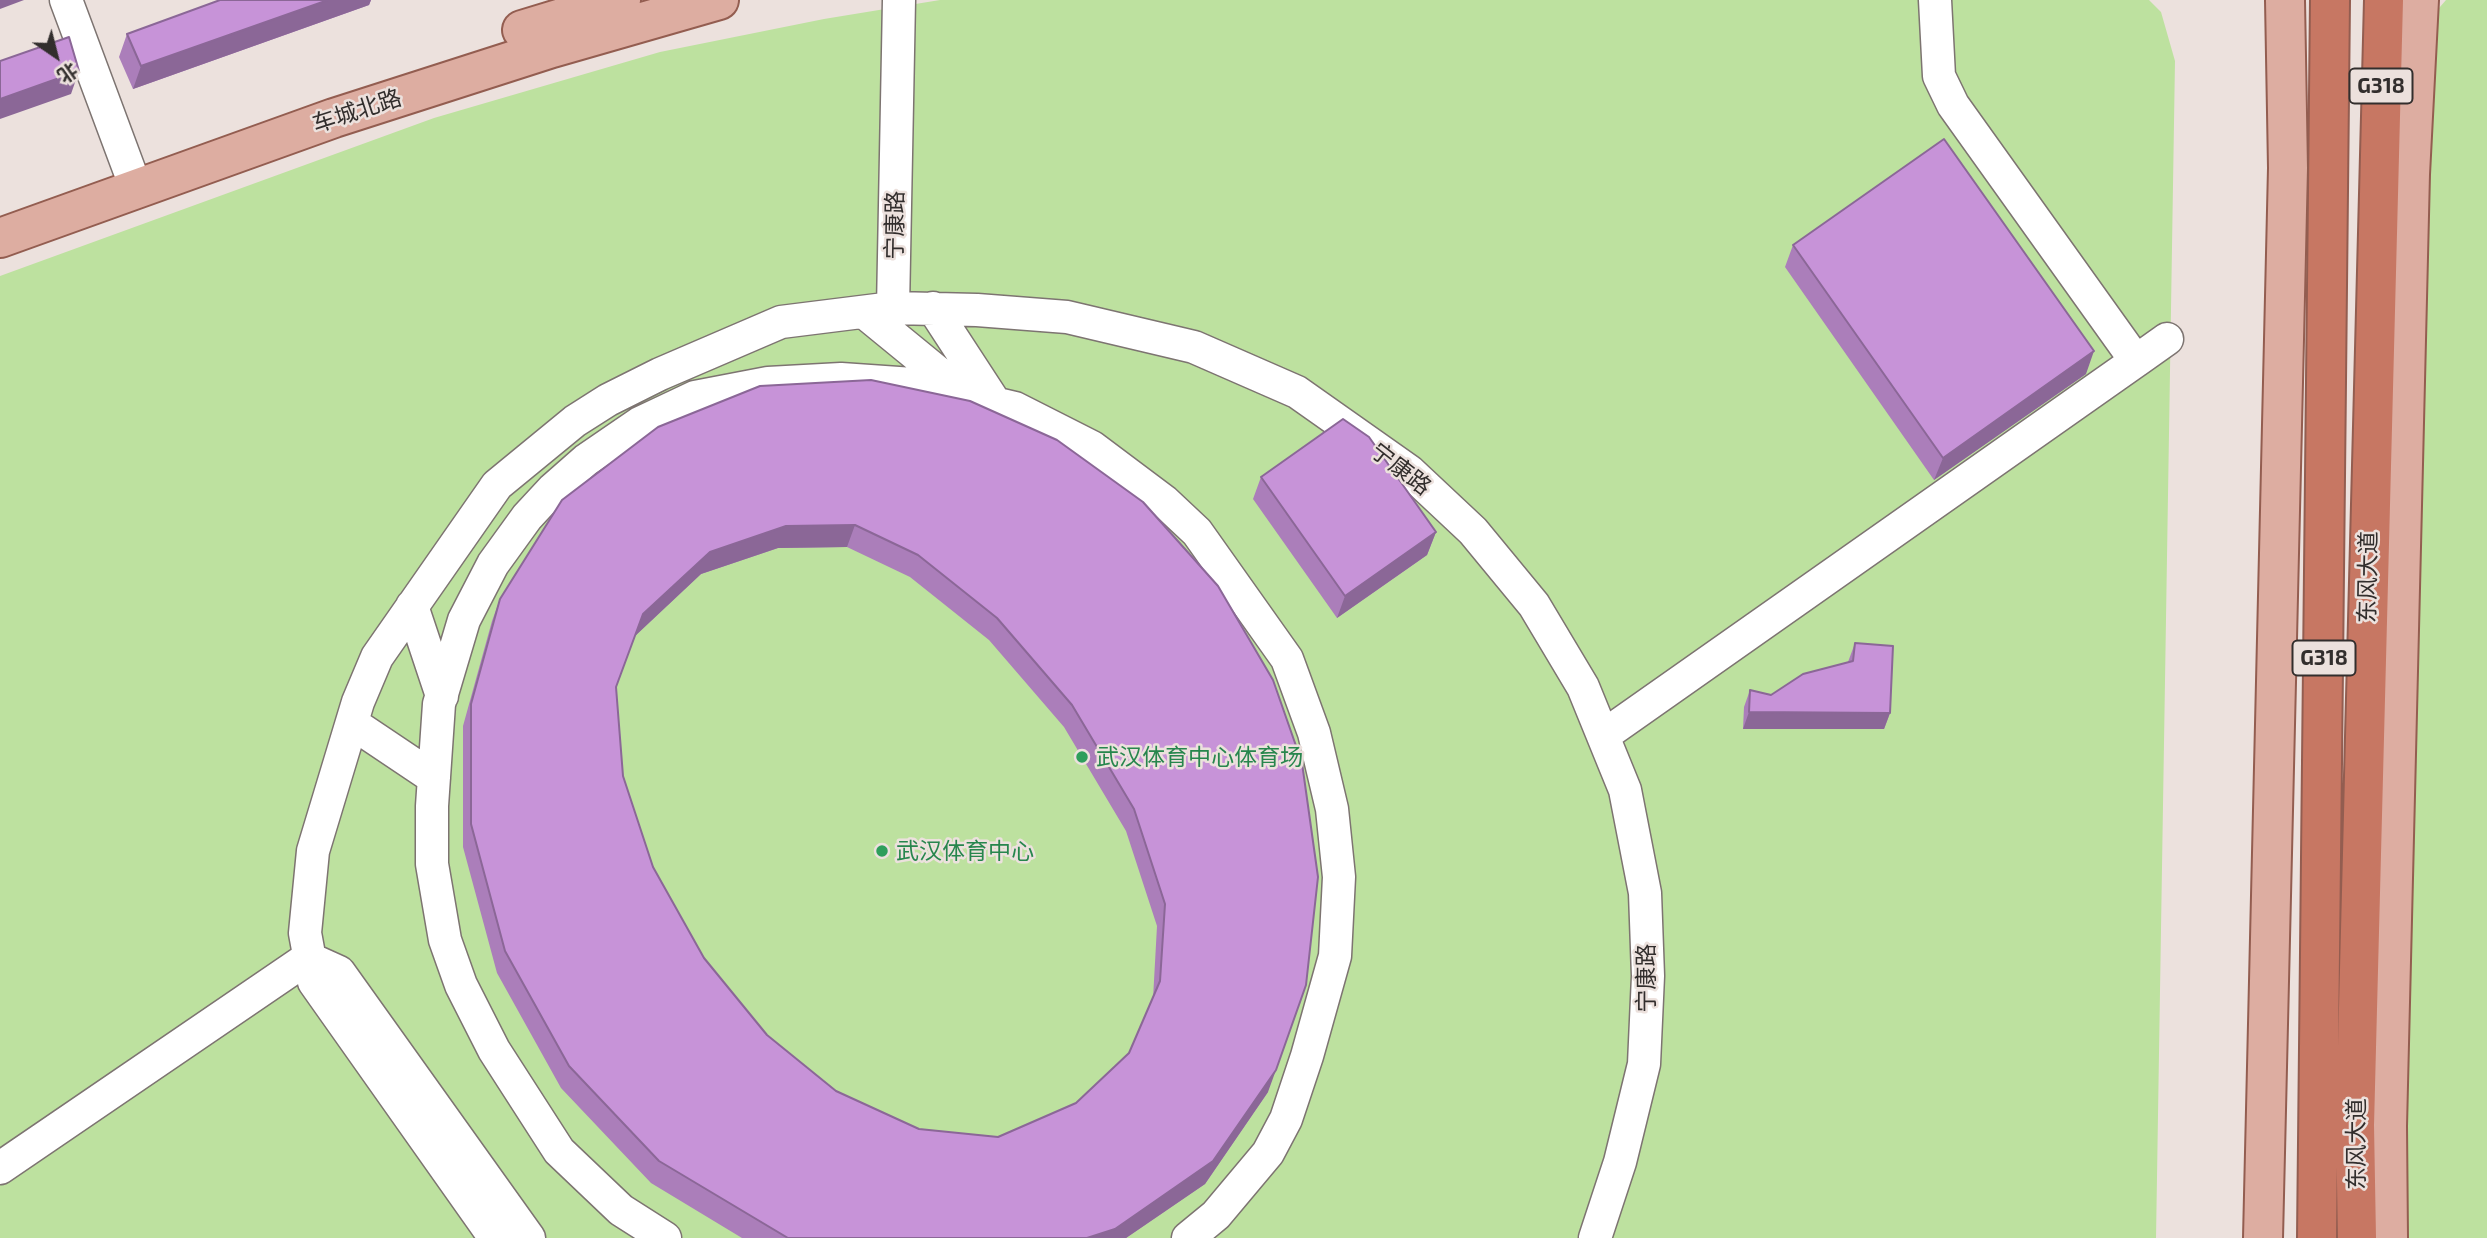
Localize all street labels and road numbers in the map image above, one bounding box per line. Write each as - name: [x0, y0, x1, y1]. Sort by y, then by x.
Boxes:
- road number: G318: [2350, 68, 2412, 104]
- street label: 车城北路: [309, 84, 405, 138]
- street label: 宁康路: [881, 190, 909, 260]
- street label: 宁康路: [1365, 437, 1437, 501]
- street label: 东风大道: [2353, 531, 2383, 623]
- road number: G318: [2292, 640, 2356, 676]
- street label: 宁康路: [1632, 944, 1660, 1012]
- street label: 东风大道: [2342, 1098, 2370, 1190]

